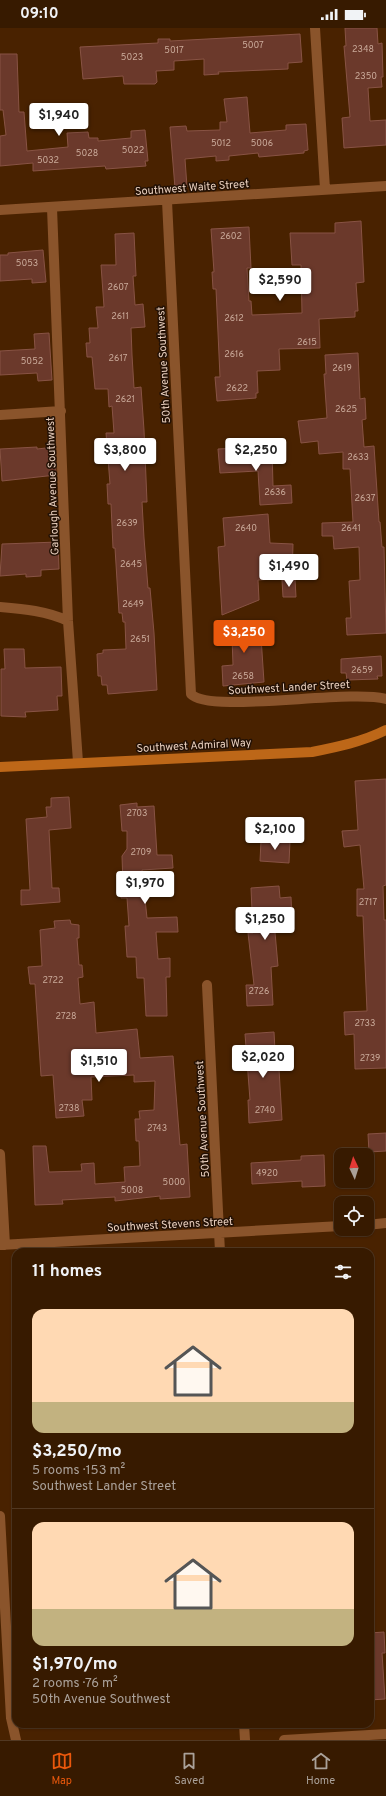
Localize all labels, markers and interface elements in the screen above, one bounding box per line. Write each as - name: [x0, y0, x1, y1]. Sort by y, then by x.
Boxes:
- text: 09:10: [20, 5, 59, 24]
- house number: 5007: [242, 40, 264, 51]
- house number: 2348: [352, 44, 374, 55]
- house number: 5017: [164, 45, 184, 56]
- house number: 5023: [121, 52, 143, 63]
- house number: 2350: [355, 71, 377, 82]
- pin: $1,940: [26, 103, 92, 137]
- text: $1,940: [38, 108, 80, 124]
- house number: 5012: [211, 138, 231, 149]
- house number: 5006: [251, 138, 273, 149]
- house number: 5022: [122, 145, 144, 156]
- house number: 5028: [76, 148, 98, 159]
- house number: 5032: [37, 155, 59, 166]
- street label: Southwest Waite Street: [135, 177, 250, 199]
- house number: 2602: [220, 231, 242, 242]
- house number: 5053: [16, 258, 38, 269]
- pin: $2,590: [247, 268, 313, 302]
- text: $2,590: [258, 273, 302, 289]
- house number: 2607: [107, 282, 129, 293]
- street label: 50th Avenue Southwest: [154, 306, 174, 424]
- house number: 2611: [111, 311, 129, 322]
- house number: 2612: [224, 313, 244, 324]
- house number: 2615: [297, 337, 317, 348]
- house number: 2616: [224, 349, 244, 360]
- house number: 2617: [109, 353, 128, 364]
- house number: 5052: [21, 356, 43, 367]
- house number: 2619: [332, 363, 352, 374]
- house number: 2622: [226, 383, 248, 394]
- house number: 2621: [115, 394, 135, 405]
- house number: 2625: [335, 404, 357, 415]
- street label: Garlough Avenue Southwest: [44, 417, 62, 555]
- pin: $3,800: [92, 438, 158, 472]
- pin: $2,250: [223, 438, 289, 472]
- text: $3,800: [103, 443, 147, 459]
- text: $2,250: [234, 443, 278, 459]
- house number: 2633: [347, 452, 369, 463]
- house number: 2636: [264, 487, 286, 498]
- house number: 2637: [355, 493, 376, 504]
- house number: 2639: [116, 518, 138, 529]
- house number: 2640: [235, 523, 257, 534]
- house number: 2641: [341, 523, 361, 534]
- pin: $1,490: [256, 554, 322, 588]
- house number: 2645: [120, 559, 142, 570]
- text: $1,490: [268, 559, 310, 575]
- house number: 2649: [122, 599, 144, 610]
- pin: $3,250: [211, 620, 277, 654]
- text: $3,250: [223, 625, 266, 641]
- house number: 2651: [130, 634, 150, 645]
- house number: 2659: [351, 665, 373, 676]
- house number: 2658: [232, 671, 254, 682]
- street label: Southwest Lander Street: [228, 678, 350, 698]
- street label: Southwest Admiral Way: [136, 736, 252, 756]
- house number: 2703: [126, 808, 148, 819]
- pin: $2,100: [242, 817, 308, 851]
- text: $2,100: [254, 822, 296, 838]
- house number: 2709: [131, 847, 152, 858]
- pin: $1,970: [112, 871, 178, 905]
- text: $1,970: [125, 876, 165, 892]
- house number: 2717: [359, 897, 377, 908]
- pin: $1,250: [232, 907, 298, 941]
- text: $1,250: [245, 912, 285, 928]
- house number: 2722: [43, 975, 64, 986]
- house number: 2726: [249, 986, 269, 997]
- house number: 2728: [56, 1011, 77, 1022]
- house number: 2733: [355, 1018, 375, 1029]
- pin: $2,020: [230, 1045, 296, 1079]
- pin: $1,510: [66, 1049, 132, 1083]
- text: $2,020: [241, 1050, 285, 1066]
- house number: 2739: [360, 1053, 380, 1064]
- text: $1,510: [80, 1054, 118, 1070]
- street label: 50th Avenue Southwest: [193, 1060, 213, 1178]
- house number: 2738: [59, 1103, 79, 1114]
- house number: 2740: [255, 1105, 276, 1116]
- house number: 2743: [147, 1123, 167, 1134]
- north arrow: [334, 1148, 374, 1188]
- map controls: [334, 1148, 374, 1236]
- house number: 4920: [256, 1168, 278, 1179]
- house number: 5000: [163, 1177, 186, 1188]
- house number: 5008: [121, 1185, 143, 1196]
- button: locate: [334, 1196, 374, 1236]
- street label: Southwest Stevens Street: [107, 1215, 233, 1235]
- text: 11 homes: [32, 1261, 102, 1283]
- icon: filters: [332, 1261, 354, 1283]
- icon: home: [157, 1335, 229, 1407]
- text: $3,250/mo: [32, 1441, 122, 1463]
- text: 5 rooms · 153 m²: [32, 1463, 125, 1479]
- text: Southwest Lander Street: [32, 1479, 176, 1495]
- icon: home: [157, 1548, 229, 1620]
- text: $1,970/mo: [32, 1654, 117, 1676]
- text: 2 rooms · 76 m²: [32, 1676, 118, 1692]
- text: 50th Avenue Southwest: [32, 1692, 170, 1708]
- tab: Map: [51, 1750, 73, 1788]
- tab: Saved: [174, 1750, 205, 1788]
- tab: Home: [306, 1750, 335, 1788]

